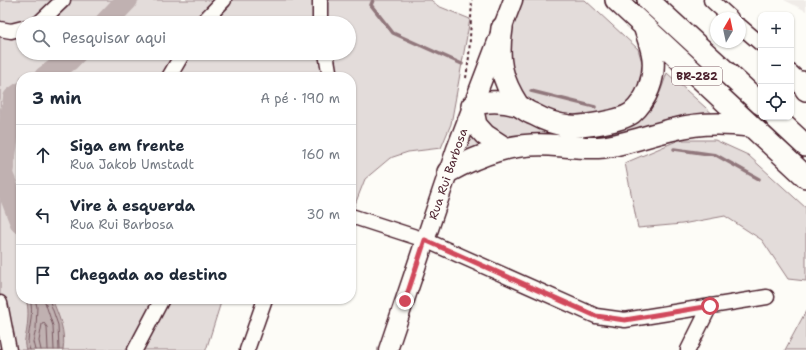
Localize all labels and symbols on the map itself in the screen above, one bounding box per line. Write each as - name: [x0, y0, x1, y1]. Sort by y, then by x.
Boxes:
- north arrow: [710, 12, 746, 48]
- road number: BR-282: [672, 67, 722, 85]
- street label: Rua Rui Barbosa: [425, 126, 471, 222]
- route end: [396, 292, 414, 310]
- route start: [701, 297, 719, 315]

